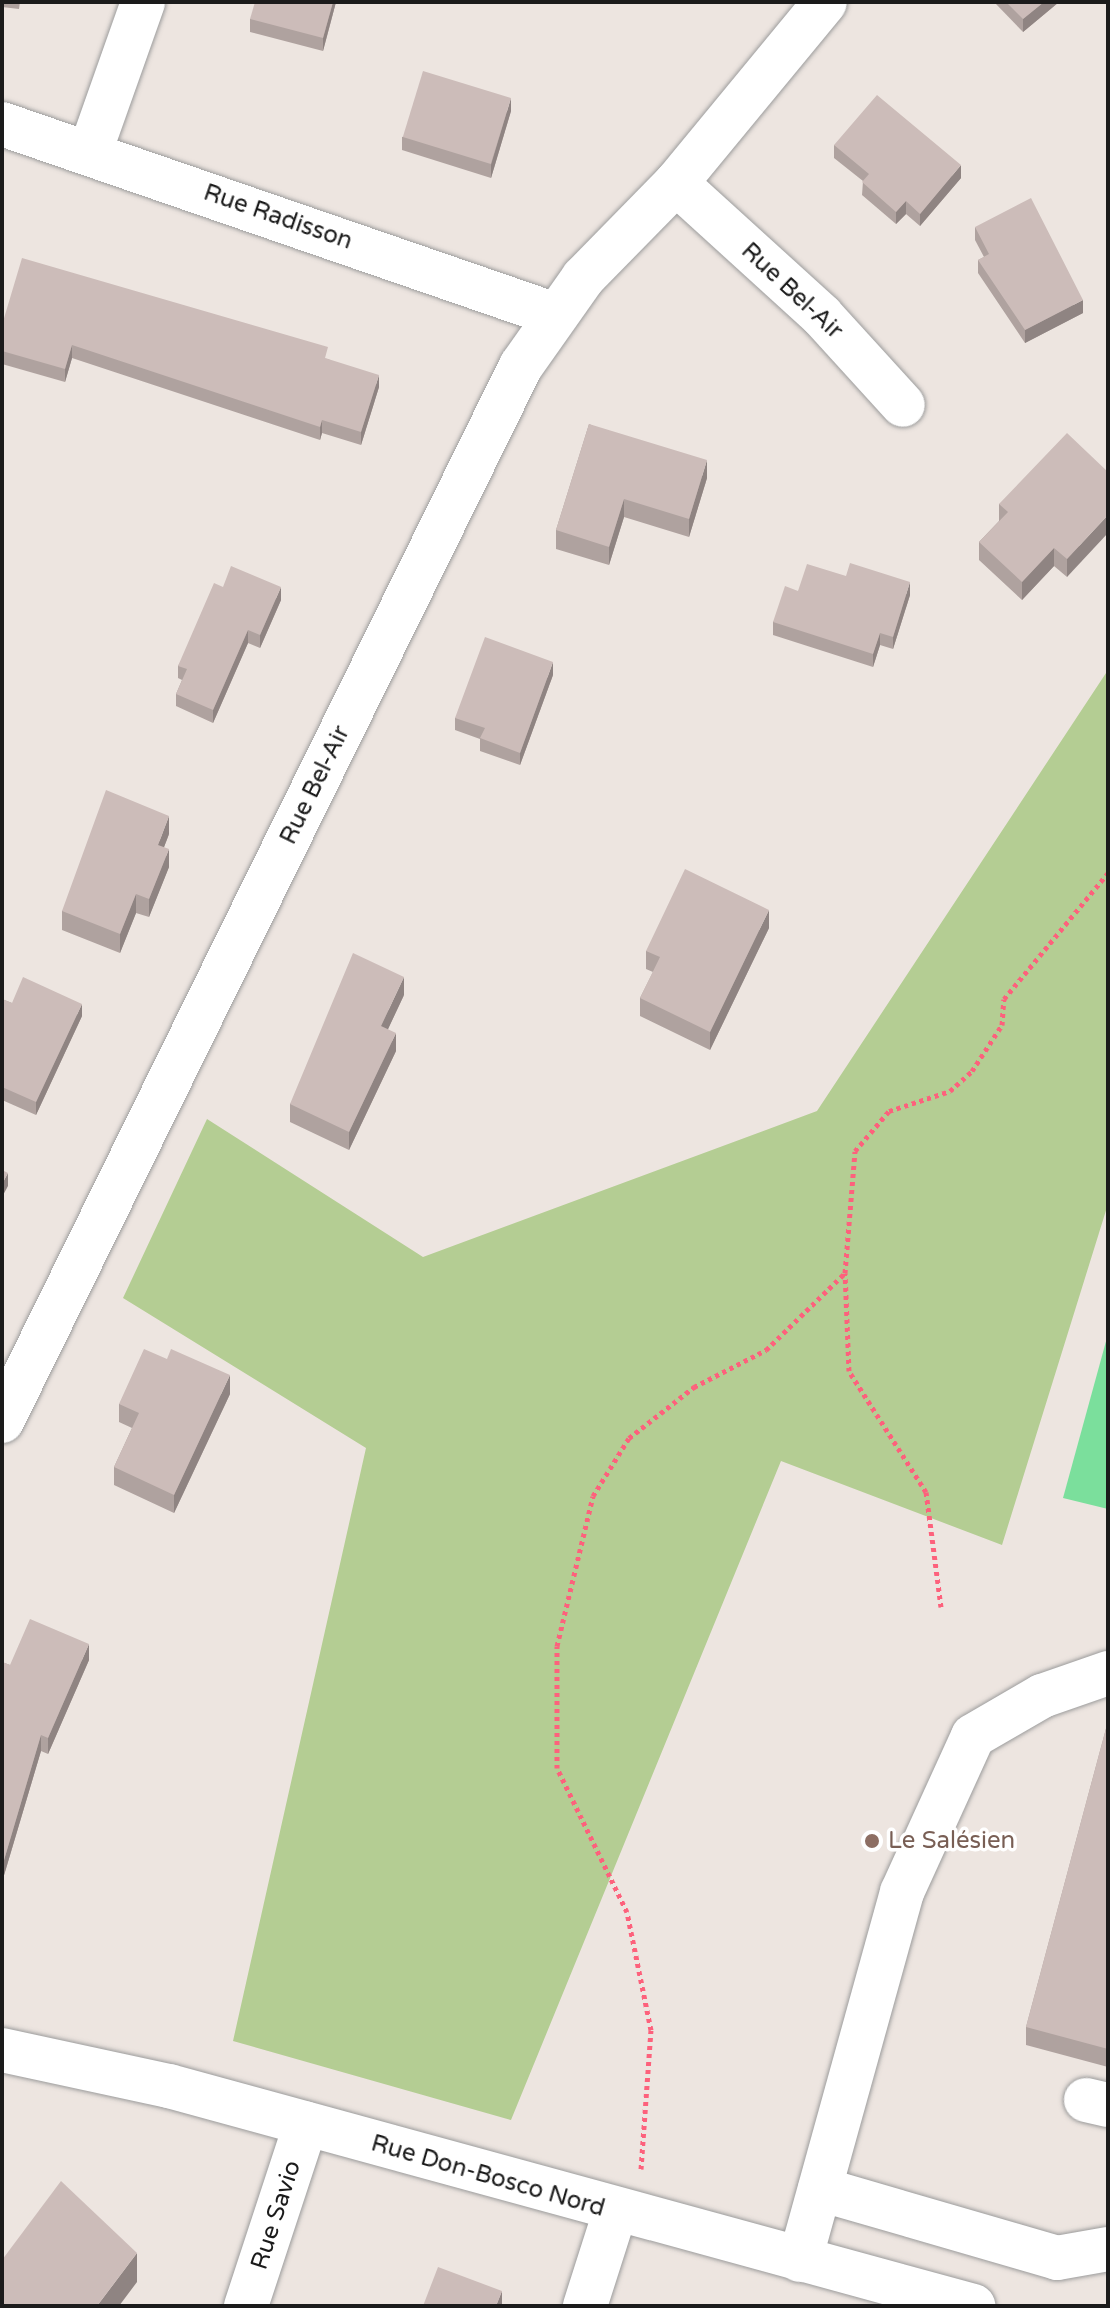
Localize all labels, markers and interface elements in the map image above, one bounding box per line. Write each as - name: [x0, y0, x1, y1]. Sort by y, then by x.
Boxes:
- street label: Rue Radisson: [200, 178, 356, 256]
- street label: Rue Bel-Air: [735, 237, 849, 345]
- street label: Rue Bel-Air: [274, 721, 356, 849]
- place label: Le Salésien: [888, 1827, 1015, 1855]
- marker: Le Salésien: [863, 1832, 881, 1850]
- street label: Rue Don-Bosco Nord: [368, 2129, 608, 2223]
- street label: Rue Savio: [245, 2157, 307, 2273]

